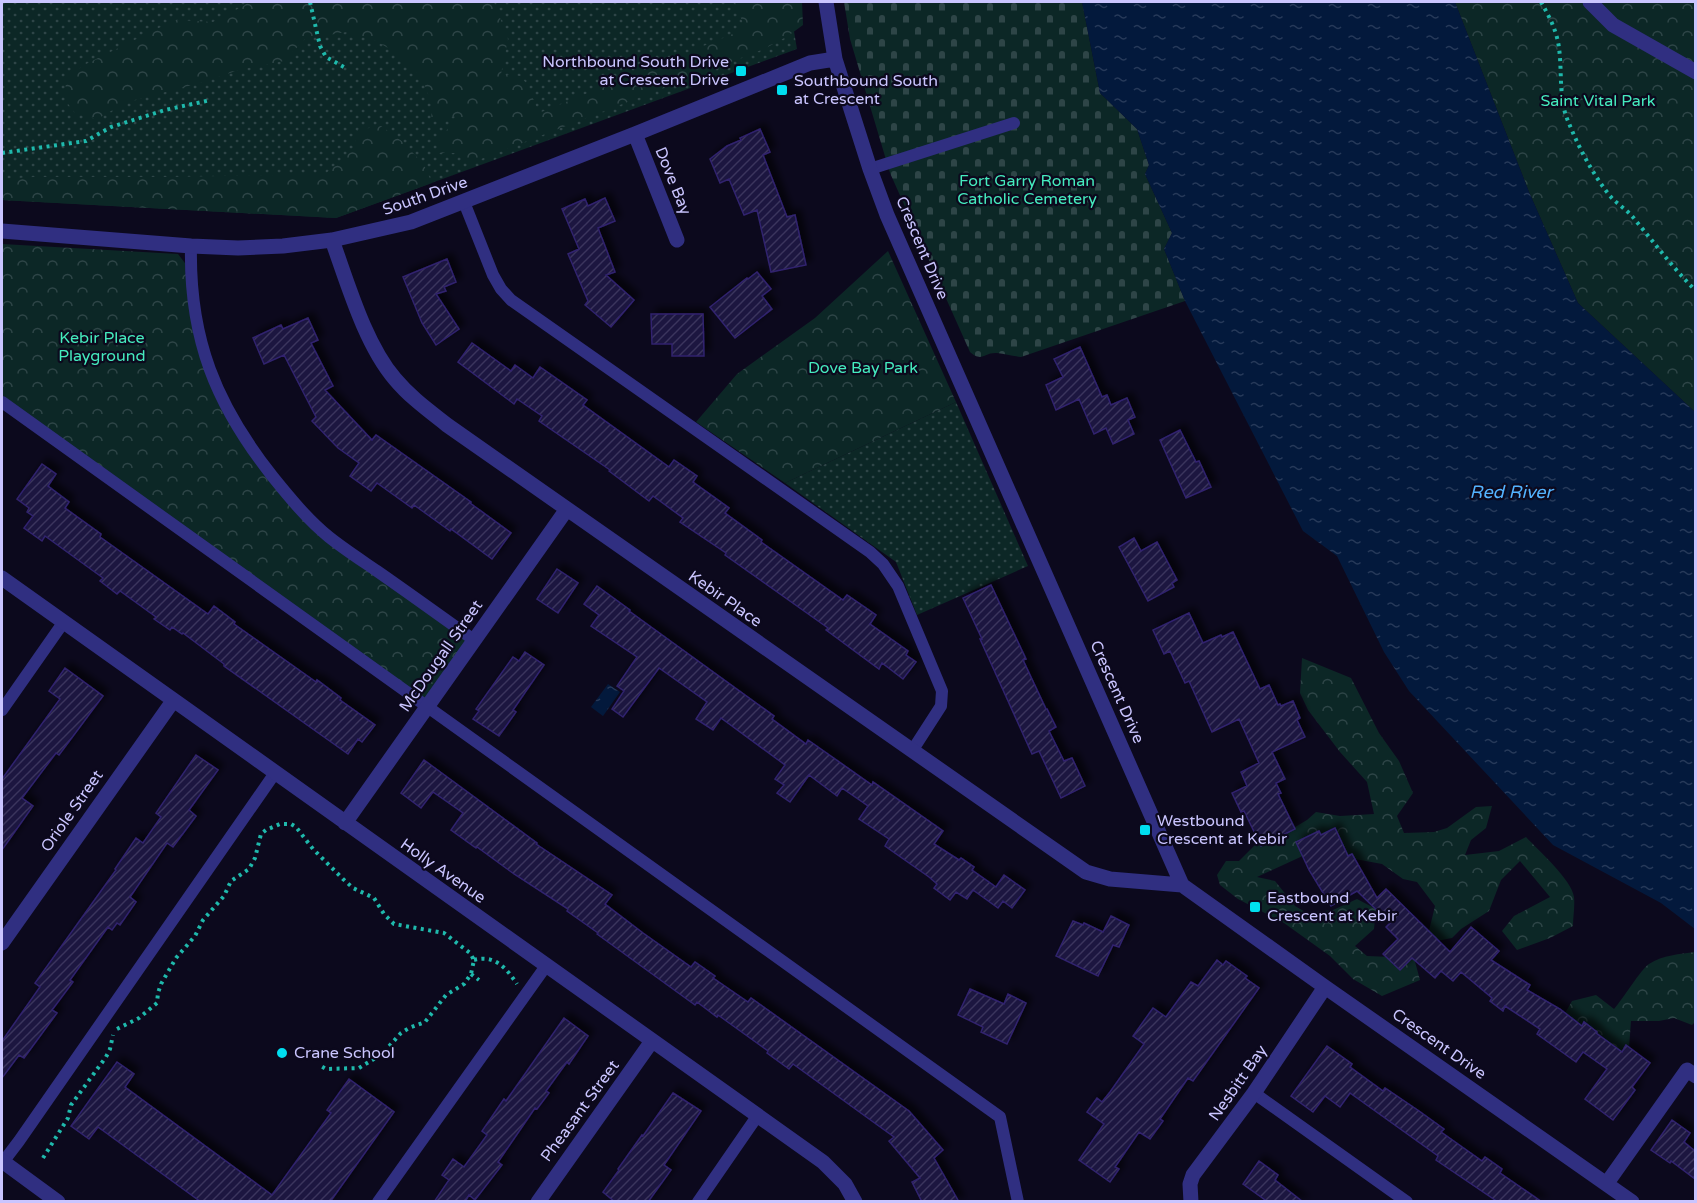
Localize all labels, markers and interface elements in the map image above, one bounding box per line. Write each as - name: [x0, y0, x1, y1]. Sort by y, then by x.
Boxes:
- place label: Northbound South Drive at Crescent Drive: [542, 52, 729, 90]
- marker: Northbound South Drive at Crescent Drive: [734, 64, 748, 78]
- place label: Southbound South at Crescent: [794, 71, 938, 109]
- marker: Southbound South at Crescent: [775, 83, 789, 97]
- park label: Saint Vital Park: [1540, 91, 1656, 111]
- street label: Dove Bay: [650, 144, 696, 218]
- park label: Fort Garry Roman Catholic Cemetery: [957, 171, 1097, 209]
- street label: South Drive: [380, 172, 470, 220]
- street label: Crescent Drive: [891, 193, 953, 303]
- park label: Kebir Place Playground: [58, 328, 146, 366]
- park label: Dove Bay Park: [808, 358, 918, 378]
- water label: Red River: [1470, 481, 1555, 503]
- street label: Kebir Place: [684, 566, 766, 632]
- street label: McDougall Street: [395, 596, 487, 716]
- street label: Crescent Drive: [1085, 638, 1149, 746]
- street label: Oriole Street: [36, 766, 108, 856]
- place label: Westbound Crescent at Kebir: [1157, 811, 1288, 849]
- marker: Westbound Crescent at Kebir: [1138, 823, 1152, 837]
- street label: Holly Avenue: [396, 834, 490, 908]
- place label: Eastbound Crescent at Kebir: [1267, 888, 1398, 926]
- marker: Eastbound Crescent at Kebir: [1248, 900, 1262, 914]
- street label: Crescent Drive: [1388, 1004, 1490, 1084]
- street label: Nesbitt Bay: [1204, 1041, 1272, 1125]
- place label: Crane School: [294, 1043, 395, 1063]
- marker: Crane School: [275, 1046, 289, 1060]
- street label: Pheasant Street: [536, 1056, 624, 1166]

